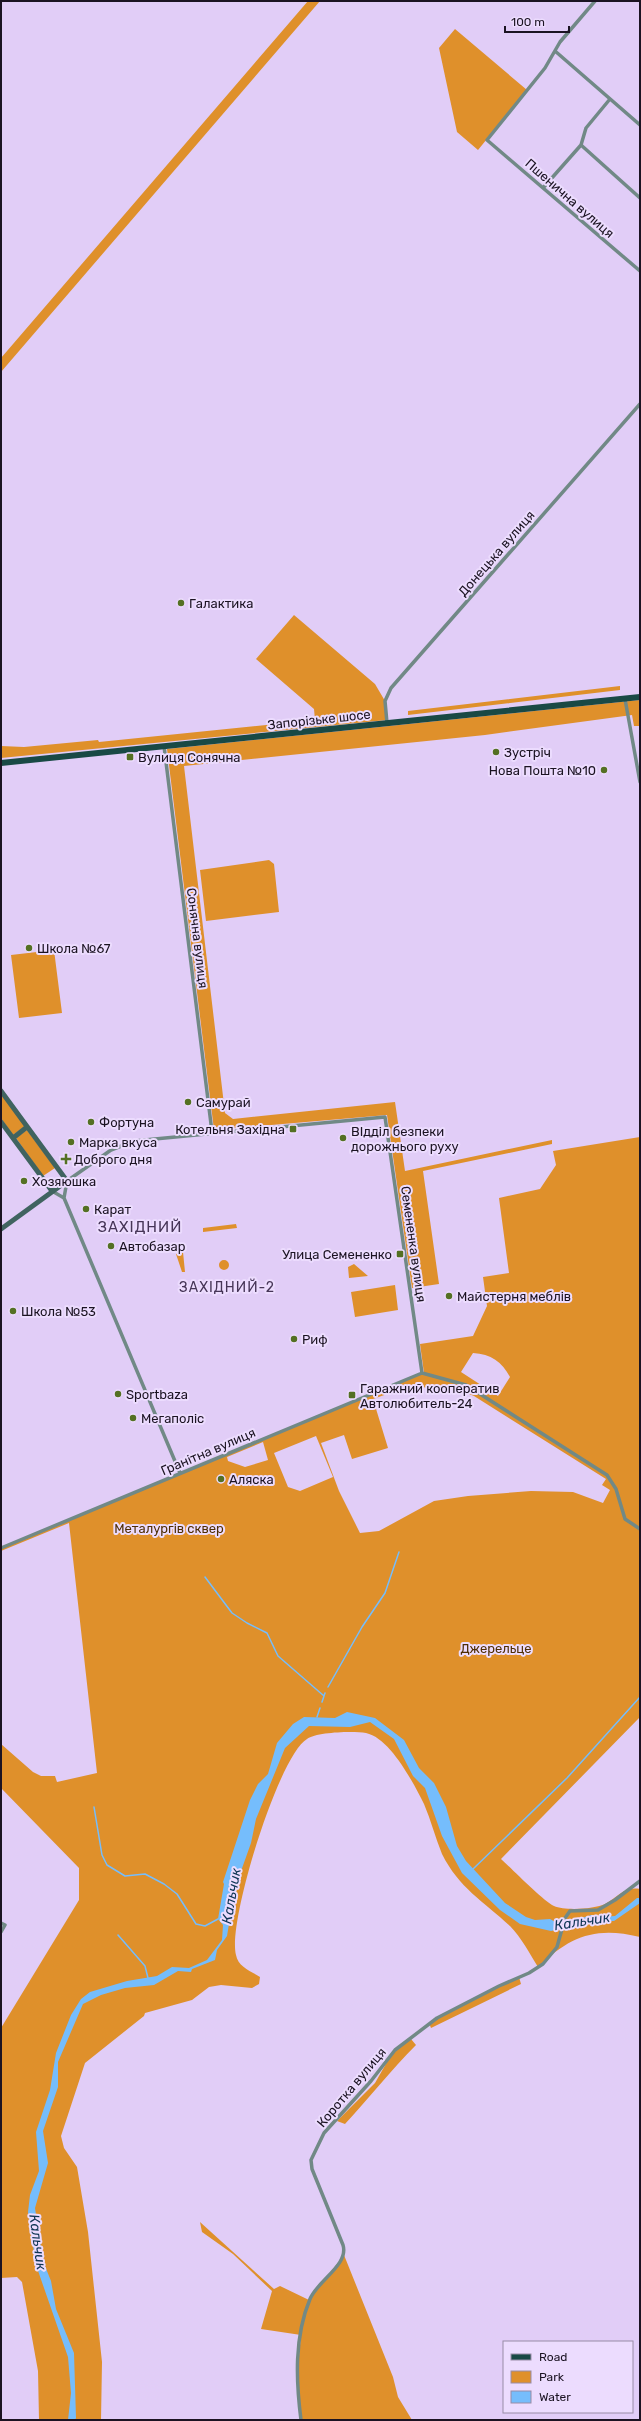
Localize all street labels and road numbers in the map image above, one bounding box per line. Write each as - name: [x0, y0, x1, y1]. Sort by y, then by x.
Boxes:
- street label: Пшенична вулиця: [522, 156, 617, 241]
- street label: Донецька вулиця: [455, 508, 538, 599]
- street label: Запорізьке шосе: [267, 707, 371, 732]
- street label: Сонячна вулиця: [184, 887, 211, 989]
- street label: Семененка вулиця: [398, 1185, 429, 1303]
- street label: Гранітна вулиця: [159, 1425, 258, 1478]
- street label: Коротка вулиця: [314, 2045, 389, 2130]

